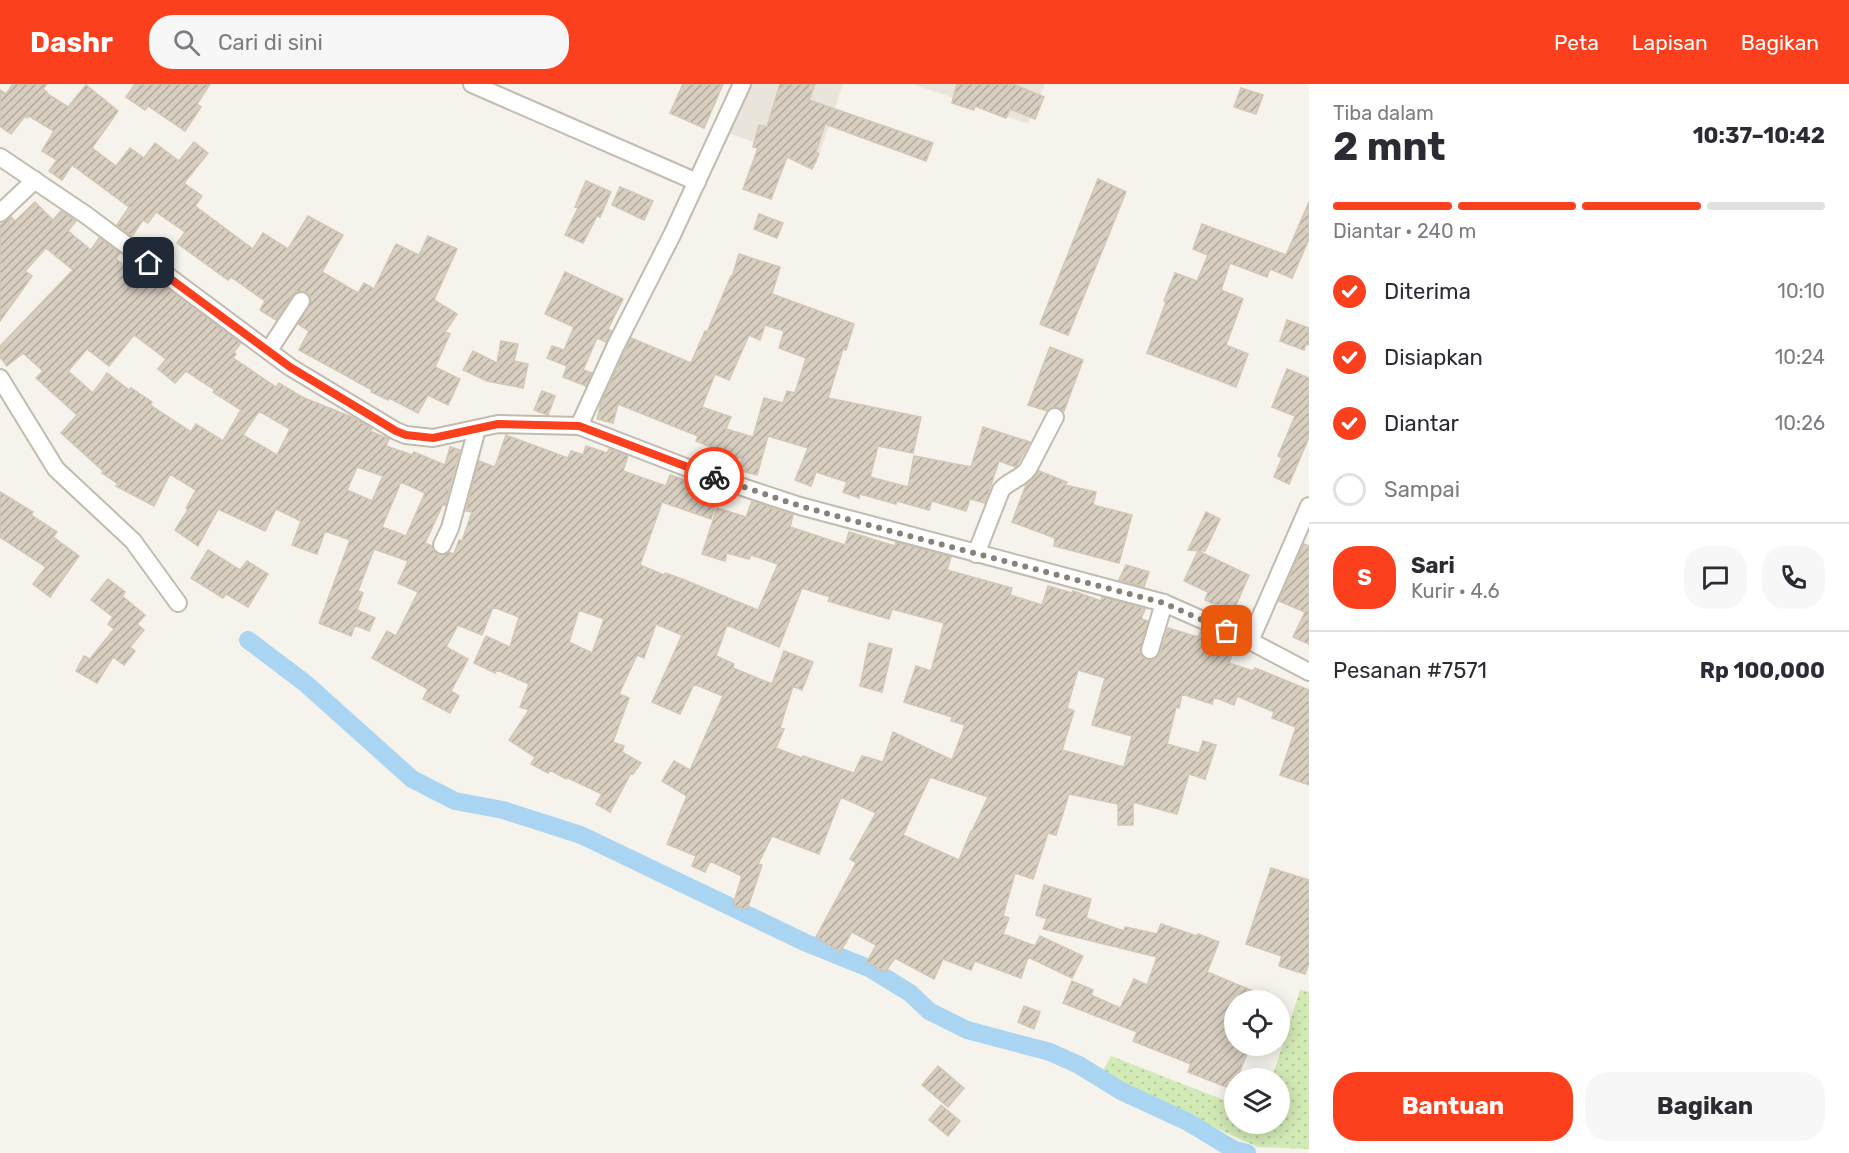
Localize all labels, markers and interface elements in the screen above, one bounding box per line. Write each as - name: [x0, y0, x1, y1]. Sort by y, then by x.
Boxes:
- search box: [149, 15, 569, 69]
- text: Dashr: [30, 26, 113, 59]
- icon: search: [170, 26, 203, 59]
- text: Cari di sini: [218, 29, 323, 56]
- text: Peta: [1554, 30, 1599, 55]
- text: Lapisan: [1632, 30, 1708, 55]
- text: Bagikan: [1741, 30, 1819, 55]
- text: Tiba dalam: [1333, 101, 1434, 125]
- text: 10:37–10:42: [1693, 122, 1825, 149]
- text: 2 mnt: [1333, 124, 1445, 170]
- text: Diantar · 240 m: [1333, 219, 1476, 243]
- pin: [123, 237, 174, 288]
- icon: home: [132, 246, 165, 279]
- icon: check: [1333, 275, 1366, 308]
- text: Diterima: [1384, 278, 1471, 305]
- text: 10:10: [1777, 279, 1825, 303]
- icon: check: [1333, 341, 1366, 374]
- text: Disiapkan: [1384, 344, 1483, 371]
- text: 10:24: [1775, 345, 1825, 369]
- icon: check: [1333, 407, 1366, 440]
- text: Diantar: [1384, 410, 1459, 437]
- text: 10:26: [1775, 411, 1825, 435]
- courier: [684, 447, 744, 507]
- icon: bike: [698, 461, 731, 494]
- text: Sampai: [1384, 476, 1460, 503]
- button: chat: [1684, 546, 1747, 609]
- button: phone: [1762, 546, 1825, 609]
- text: Sari: [1411, 552, 1455, 579]
- text: S: [1357, 564, 1372, 591]
- text: Kurir · 4.6: [1411, 579, 1500, 603]
- pin: [1201, 605, 1252, 656]
- icon: bag: [1210, 614, 1243, 647]
- text: Pesanan #7571: [1333, 657, 1487, 684]
- text: Rp 100,000: [1700, 657, 1825, 684]
- map controls: [1224, 990, 1290, 1134]
- button: locate: [1224, 990, 1290, 1056]
- button: layers: [1224, 1068, 1290, 1134]
- button: Bantuan: [1333, 1072, 1573, 1141]
- button: Bagikan: [1585, 1072, 1825, 1141]

